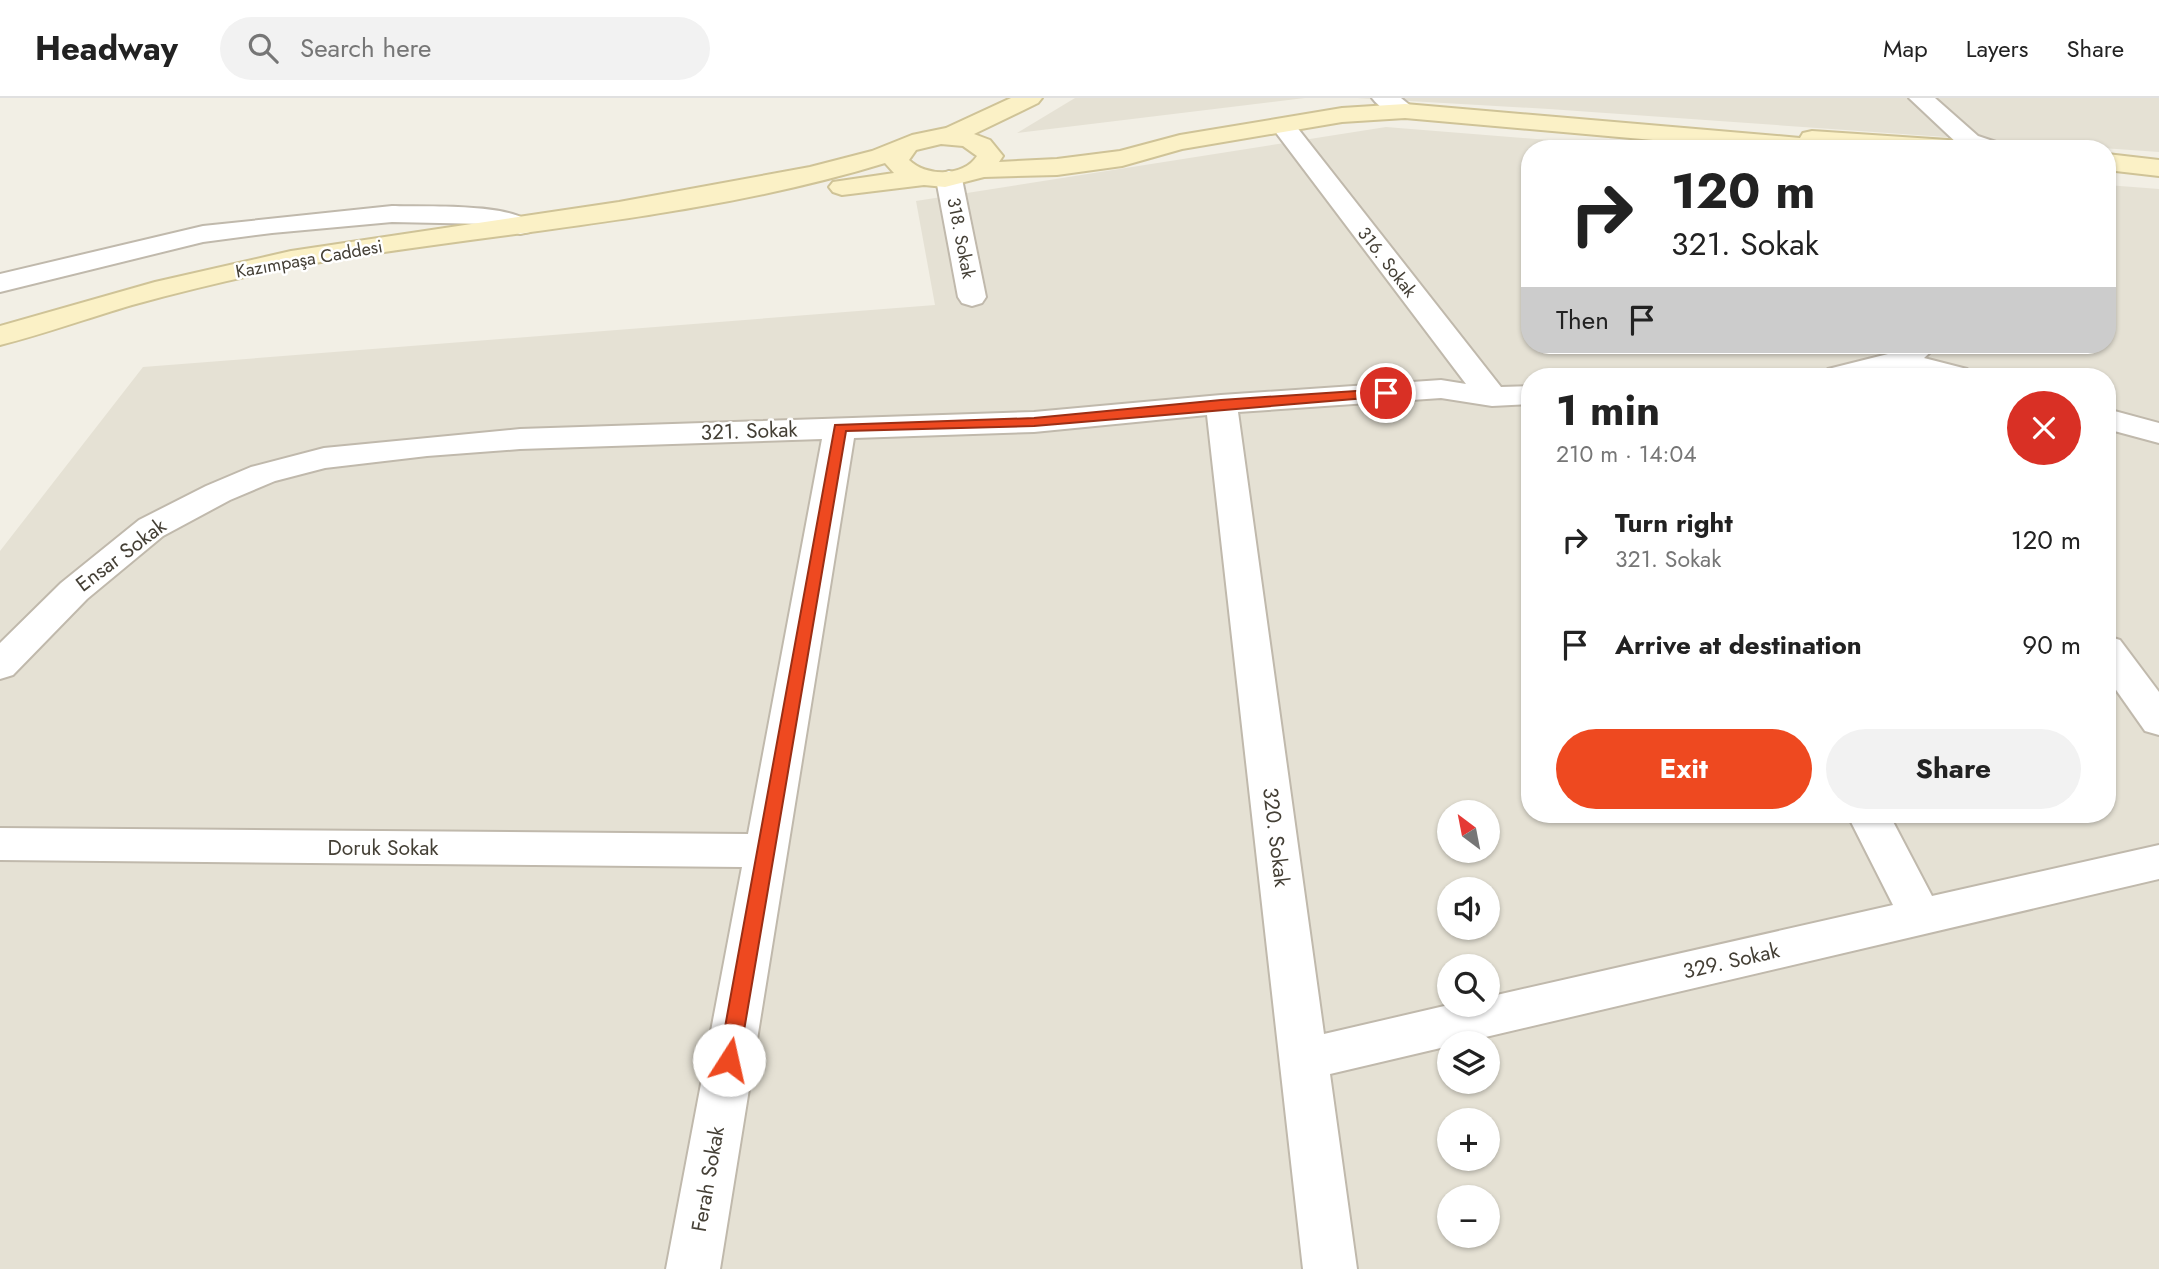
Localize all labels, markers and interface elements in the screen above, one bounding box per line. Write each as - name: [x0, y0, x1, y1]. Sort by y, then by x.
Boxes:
- search box: [220, 17, 710, 80]
- text: Headway: [35, 25, 178, 72]
- icon: search: [244, 29, 282, 67]
- text: Search here: [300, 29, 431, 67]
- text: Map: [1883, 31, 1928, 66]
- text: Layers: [1966, 31, 2028, 66]
- text: Share: [2066, 31, 2124, 66]
- text: 120 m: [1671, 156, 1815, 226]
- icon: right: [1556, 168, 1647, 259]
- street label: 318. Sokak: [940, 195, 982, 281]
- street label: 316. Sokak: [1351, 221, 1423, 303]
- text: 321. Sokak: [1671, 221, 1819, 267]
- street label: Kazımpaşa Caddesi: [233, 233, 385, 285]
- text: Then: [1556, 301, 1609, 339]
- icon: arrive: [1623, 301, 1661, 339]
- pin: [1356, 363, 1416, 423]
- icon: arrive: [1367, 374, 1405, 412]
- text: 1 min: [1556, 380, 1660, 441]
- button: close: [2007, 391, 2081, 465]
- street label: 321. Sokak: [700, 414, 799, 448]
- text: 210 m · 14:04: [1556, 437, 1697, 471]
- text: Turn right: [1615, 504, 1733, 542]
- street label: Ensar Sokak: [70, 511, 173, 599]
- icon: right: [1556, 521, 1594, 559]
- text: 120 m: [2011, 521, 2081, 559]
- text: 321. Sokak: [1615, 542, 1721, 576]
- icon: arrive: [1556, 626, 1594, 664]
- text: Arrive at destination: [1615, 626, 1862, 664]
- text: 90 m: [2022, 626, 2081, 664]
- button: Exit: [1556, 729, 1812, 809]
- button: Share: [1826, 729, 2081, 809]
- street label: 320. Sokak: [1255, 785, 1297, 889]
- north arrow: [1437, 800, 1500, 863]
- map controls: [1437, 800, 1500, 1248]
- street label: Doruk Sokak: [327, 833, 439, 863]
- button: sound: [1437, 877, 1500, 940]
- street label: 329. Sokak: [1680, 935, 1783, 987]
- button: search: [1437, 954, 1500, 1017]
- position arrow: [692, 1023, 766, 1097]
- button: layers: [1437, 1031, 1500, 1094]
- button: +: [1437, 1108, 1500, 1171]
- street label: Ferah Sokak: [684, 1123, 732, 1234]
- button: −: [1437, 1185, 1500, 1248]

